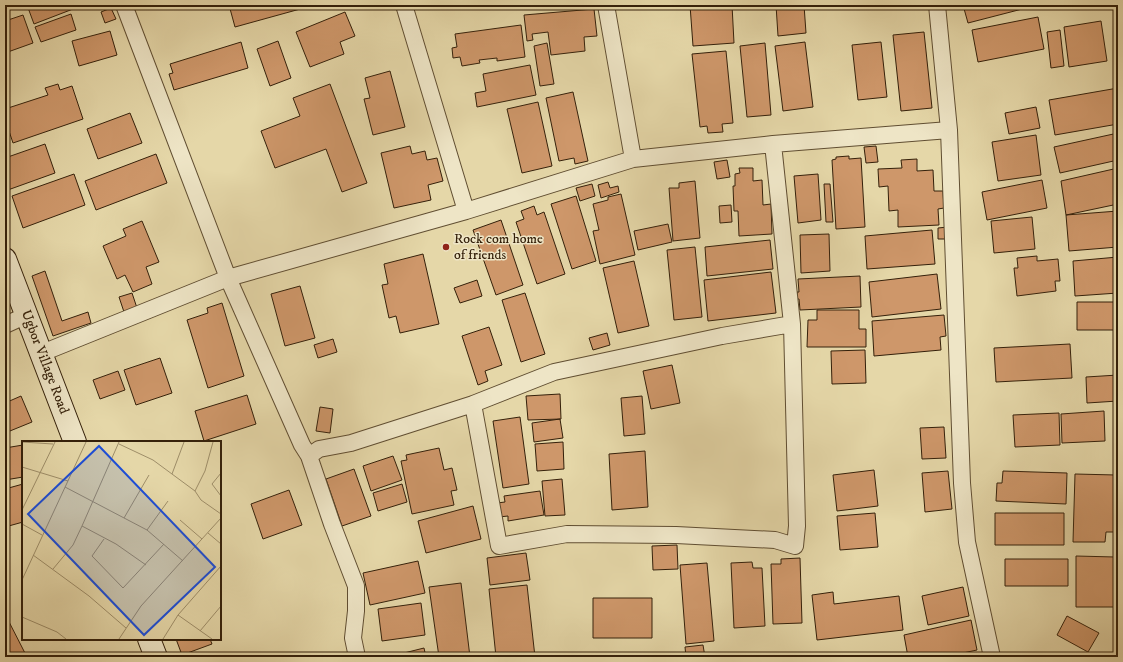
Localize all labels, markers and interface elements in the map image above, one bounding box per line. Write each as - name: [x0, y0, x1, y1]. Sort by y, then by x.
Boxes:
- place label: Rock com home of friends: [454, 230, 543, 264]
- marker: Rock com home of friends: [441, 242, 451, 252]
- street label: Ugbor Village Road: [17, 307, 73, 417]
- inset map: [22, 441, 221, 640]

